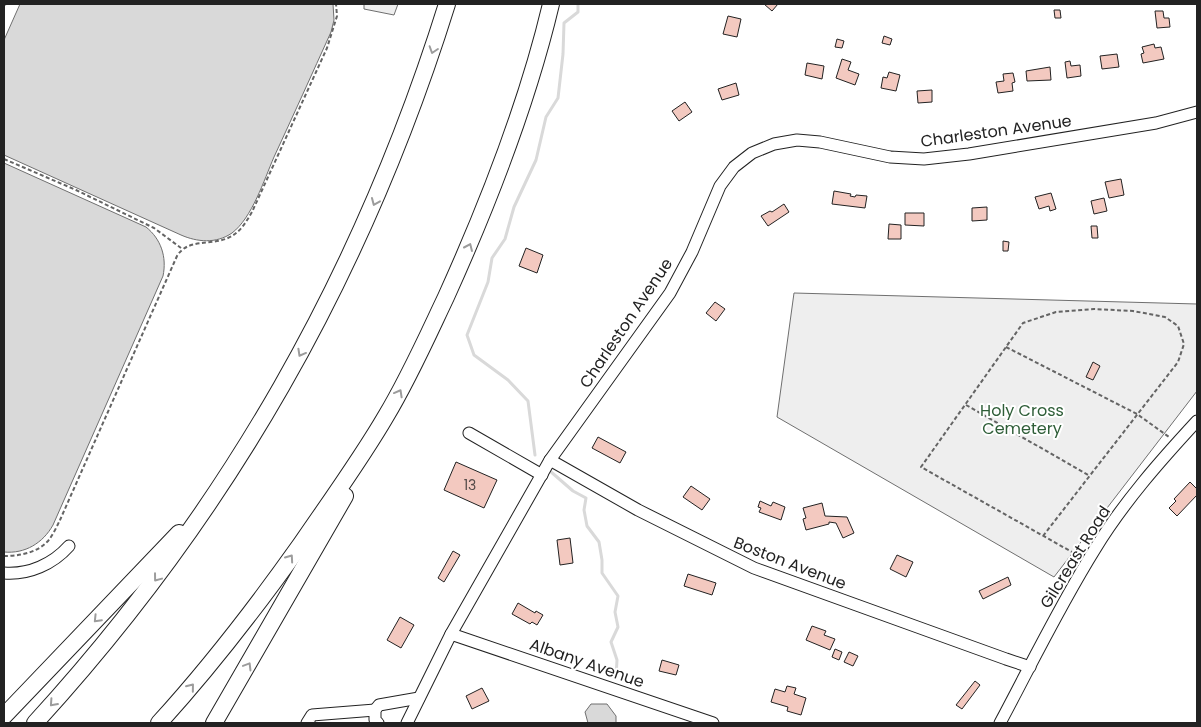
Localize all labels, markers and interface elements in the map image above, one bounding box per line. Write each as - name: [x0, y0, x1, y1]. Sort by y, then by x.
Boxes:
- one-way arrow: [428, 46, 438, 54]
- street label: Charleston Avenue: [919, 109, 1073, 153]
- one-way arrow: [371, 197, 381, 206]
- one-way arrow: [462, 243, 473, 252]
- street label: Charleston Avenue: [574, 253, 678, 393]
- one-way arrow: [297, 348, 307, 357]
- one-way arrow: [393, 390, 403, 399]
- park label: Holy Cross Cemetery: [980, 399, 1064, 440]
- house number: 13: [464, 475, 476, 495]
- street label: Gilcreast Road: [1034, 501, 1116, 613]
- street label: Boston Avenue: [730, 531, 850, 595]
- one-way arrow: [284, 554, 293, 564]
- one-way arrow: [154, 572, 162, 581]
- one-way arrow: [94, 613, 103, 622]
- street label: Albany Avenue: [527, 633, 648, 693]
- one-way arrow: [242, 663, 252, 672]
- one-way arrow: [185, 683, 194, 692]
- one-way arrow: [50, 698, 59, 707]

